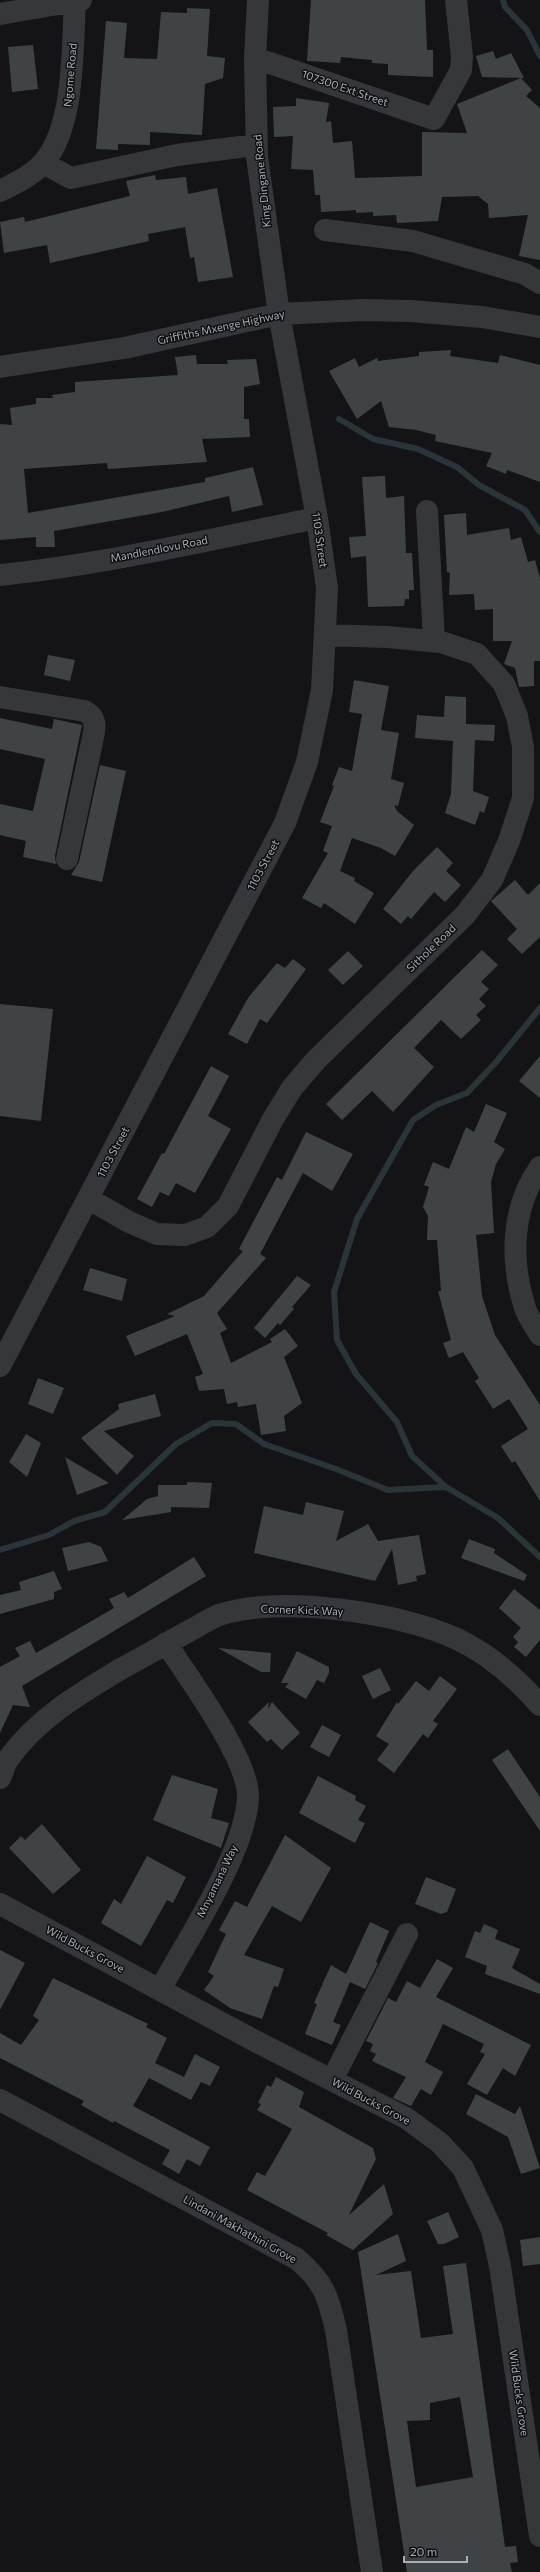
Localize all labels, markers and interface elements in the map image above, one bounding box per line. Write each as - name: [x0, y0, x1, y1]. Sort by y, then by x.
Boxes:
- street label: Ngome Road: [60, 43, 79, 107]
- street label: 107300 Ext Street: [300, 67, 391, 109]
- street label: King Dingane Road: [250, 134, 273, 228]
- street label: Griffiths Mxenge Highway: [156, 307, 286, 346]
- street label: 1103 Street: [310, 511, 331, 569]
- street label: Mandlendlovu Road: [109, 533, 209, 564]
- street label: 1103 Street: [244, 837, 282, 893]
- street label: Sithole Road: [403, 921, 458, 974]
- street label: 1103 Street: [94, 1124, 132, 1180]
- street label: Corner Kick Way: [260, 1602, 344, 1617]
- street label: Mnyamana Way: [193, 1842, 240, 1919]
- street label: Wild Bucks Grove: [44, 1922, 127, 1975]
- street label: Wild Bucks Grove: [330, 2074, 413, 2127]
- street label: Lindani Makhathini Grove: [181, 2192, 299, 2265]
- street label: Wild Bucks Grove: [507, 2349, 532, 2437]
- scale bar: [404, 2538, 467, 2564]
- text: 20 m: [410, 2544, 437, 2558]

